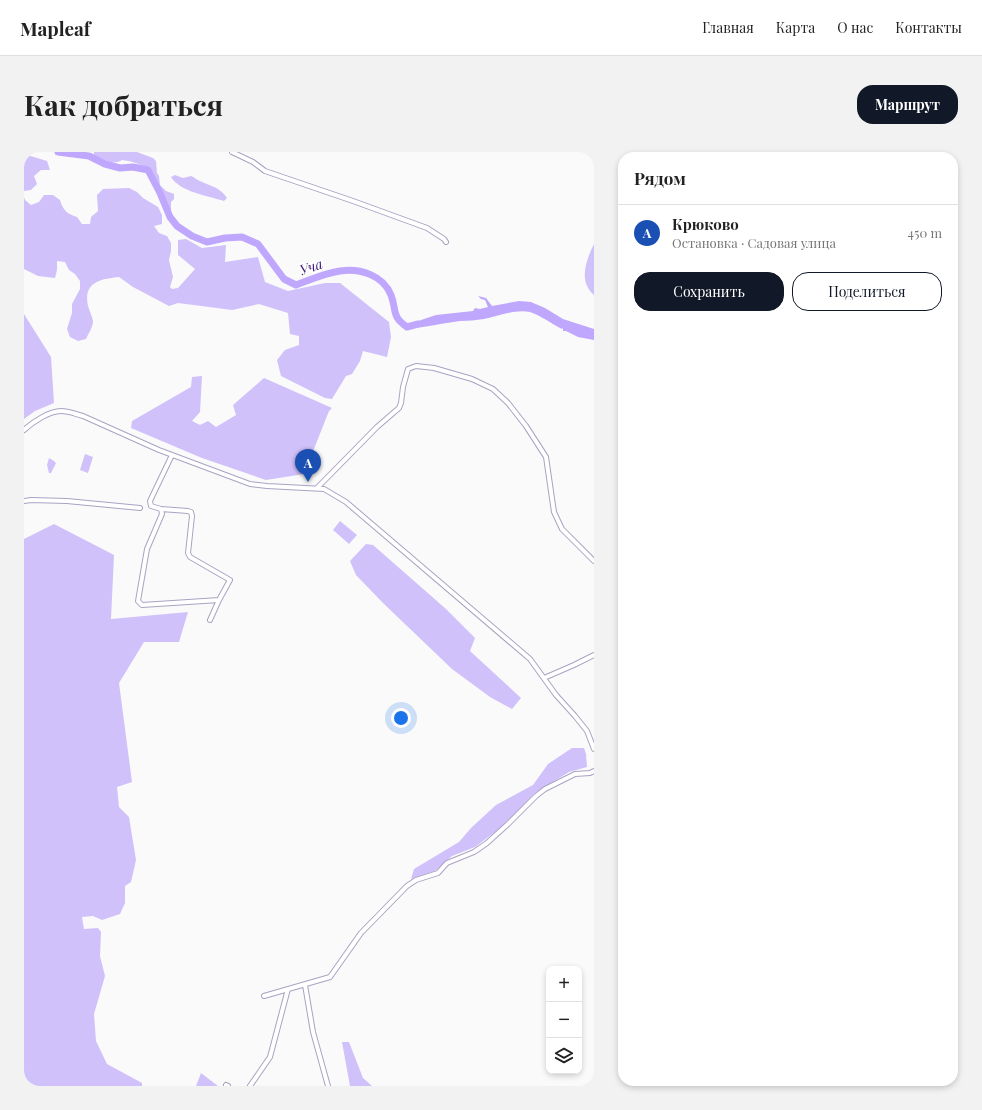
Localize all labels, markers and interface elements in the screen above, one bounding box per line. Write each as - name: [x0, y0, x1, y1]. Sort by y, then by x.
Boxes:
- text: Mapleaf: [20, 15, 91, 41]
- text: Главная: [702, 18, 754, 37]
- text: Карта: [776, 18, 815, 37]
- text: О нас: [837, 18, 873, 37]
- text: Контакты: [895, 18, 962, 37]
- button: Маршрут: [857, 85, 958, 124]
- text: Как добраться: [24, 86, 223, 123]
- text: Рядом: [634, 167, 686, 189]
- text: Крюково: [672, 214, 739, 234]
- text: A: [643, 224, 651, 241]
- text: 450 m: [908, 224, 942, 241]
- text: Остановка · Садовая улица: [672, 234, 836, 251]
- water label: Уча: [297, 254, 325, 279]
- button: Сохранить: [634, 272, 784, 311]
- button: Поделиться: [792, 272, 942, 311]
- pin: A: [295, 449, 321, 482]
- your location: [391, 708, 411, 728]
- map controls: [546, 966, 582, 1074]
- button: +: [546, 966, 582, 1002]
- button: −: [546, 1002, 582, 1038]
- button: layers: [546, 1038, 582, 1074]

